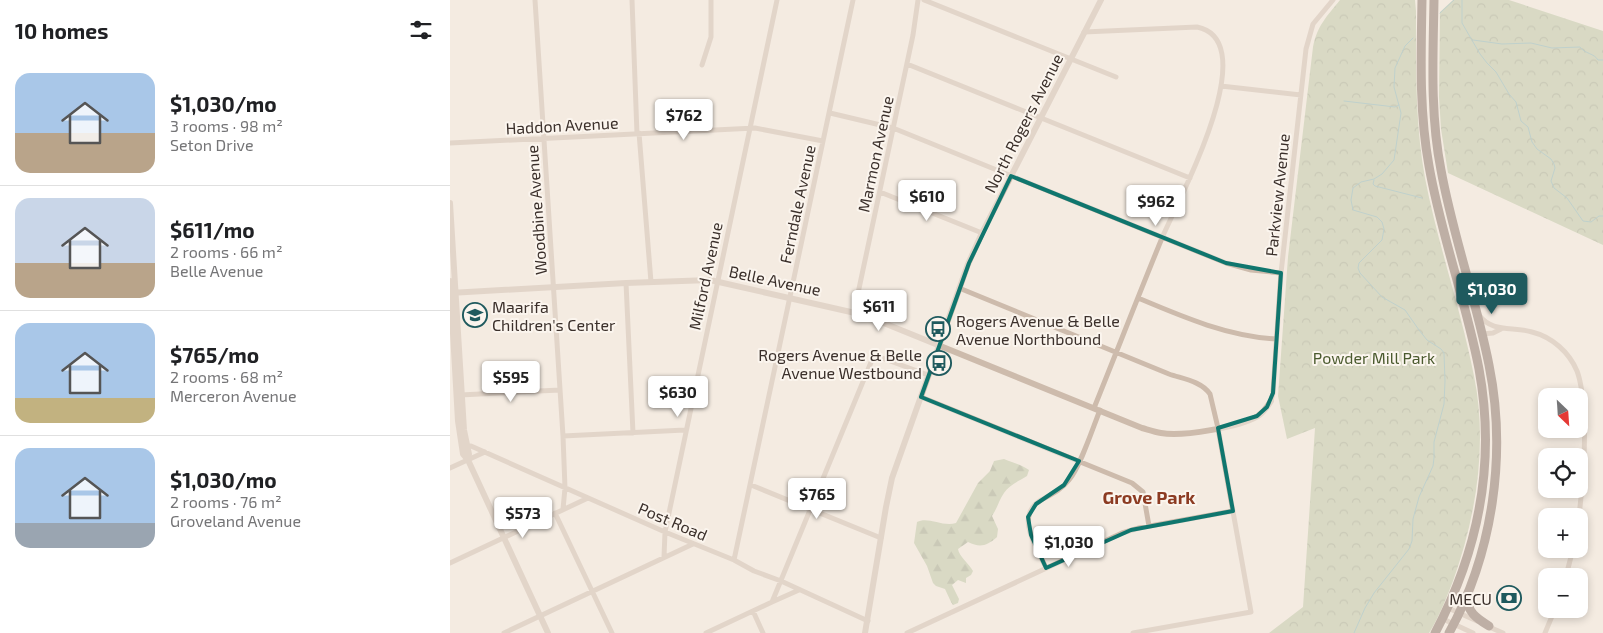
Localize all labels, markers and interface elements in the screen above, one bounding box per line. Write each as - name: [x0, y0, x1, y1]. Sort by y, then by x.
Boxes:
- icon: filters: [407, 16, 435, 44]
- text: 10 homes: [15, 18, 108, 43]
- street label: North Rogers Avenue: [980, 50, 1066, 196]
- text: $1,030/mo: [170, 91, 277, 116]
- icon: home: [55, 93, 115, 153]
- street label: Marmon Avenue: [853, 94, 897, 214]
- pin: $762: [654, 98, 714, 141]
- text: $762: [666, 105, 702, 124]
- street label: Haddon Avenue: [505, 113, 619, 137]
- text: 3 rooms · 98 m²: [170, 116, 283, 135]
- street label: Parkview Avenue: [1261, 133, 1293, 257]
- text: Seton Drive: [170, 135, 254, 154]
- street label: Ferndale Avenue: [775, 143, 819, 265]
- street label: Woodbine Avenue: [522, 144, 550, 276]
- pin: $610: [897, 180, 957, 222]
- pin: $962: [1126, 184, 1186, 227]
- text: $610: [909, 186, 945, 205]
- text: $962: [1137, 191, 1175, 210]
- text: $611/mo: [170, 217, 255, 242]
- icon: home: [55, 218, 115, 278]
- street label: Milford Avenue: [684, 220, 726, 332]
- text: 2 rooms · 66 m²: [170, 242, 283, 261]
- text: Belle Avenue: [170, 261, 263, 280]
- street label: Belle Avenue: [727, 261, 823, 299]
- pin: $1,030: [1451, 272, 1533, 315]
- text: $1,030: [1467, 279, 1517, 298]
- pin: $611: [849, 290, 909, 332]
- text: $611: [863, 296, 895, 315]
- place label: Maarifa Children's Center: [492, 297, 616, 334]
- school or university icon: Maarifa Children's Center: [462, 302, 488, 328]
- place label: Rogers Avenue & Belle Avenue Northbound: [956, 311, 1120, 348]
- bus stop icon: Rogers Avenue & Belle Avenue Northbound: [925, 316, 951, 342]
- text: $765/mo: [170, 342, 259, 367]
- icon: home: [55, 343, 115, 403]
- place label: Rogers Avenue & Belle Avenue Westbound: [758, 345, 922, 382]
- park label: Powder Mill Park: [1313, 348, 1435, 367]
- bus stop icon: Rogers Avenue & Belle Avenue Westbound: [926, 350, 952, 376]
- pin: $595: [481, 360, 541, 403]
- text: 2 rooms · 68 m²: [170, 367, 283, 386]
- text: $595: [493, 367, 529, 386]
- pin: $630: [648, 376, 708, 418]
- text: $630: [659, 382, 697, 401]
- text: Merceron Avenue: [170, 386, 297, 405]
- north arrow: [1538, 388, 1588, 438]
- map controls: [1538, 388, 1588, 618]
- button: locate: [1538, 448, 1588, 498]
- text: $1,030/mo: [170, 467, 277, 492]
- icon: home: [55, 468, 115, 528]
- pin: $765: [787, 478, 847, 520]
- text: $765: [799, 484, 835, 503]
- district label: Grove Park: [1103, 486, 1195, 508]
- text: 2 rooms · 76 m²: [170, 492, 282, 511]
- pin: $573: [493, 496, 553, 539]
- street label: Post Road: [636, 498, 710, 544]
- text: $573: [505, 503, 541, 522]
- button: +: [1538, 508, 1588, 558]
- text: Groveland Avenue: [170, 511, 301, 530]
- pin: $1,030: [1028, 526, 1110, 568]
- text: $1,030: [1044, 532, 1094, 551]
- button: −: [1538, 568, 1588, 618]
- bank icon: MECU: [1496, 585, 1522, 611]
- place label: MECU: [1449, 589, 1492, 608]

